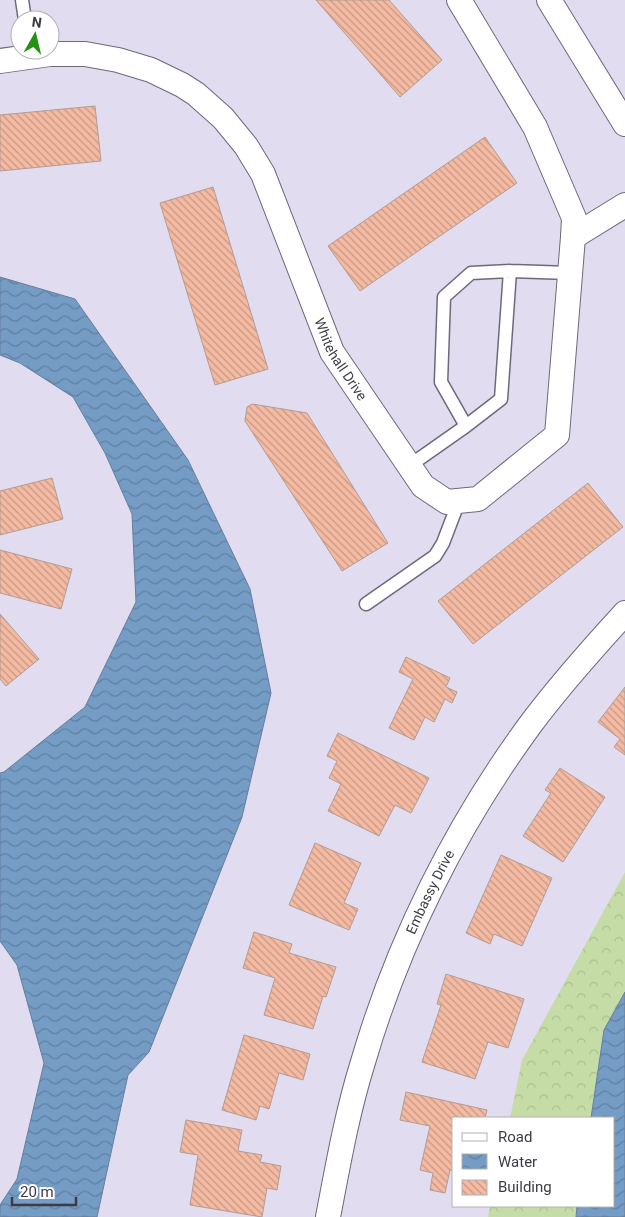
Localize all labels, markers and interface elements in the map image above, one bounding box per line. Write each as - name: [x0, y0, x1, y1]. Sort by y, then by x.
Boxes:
- north arrow: [10, 10, 60, 60]
- text: N: [31, 14, 43, 31]
- street label: Whitehall Drive: [312, 316, 370, 403]
- street label: Embassy Drive: [403, 847, 457, 937]
- legend: [452, 1117, 615, 1207]
- text: Road: [498, 1128, 532, 1146]
- text: Water: [498, 1153, 537, 1171]
- scale bar: [12, 1174, 76, 1206]
- text: Building: [498, 1178, 552, 1196]
- text: 20 m: [20, 1183, 54, 1201]

